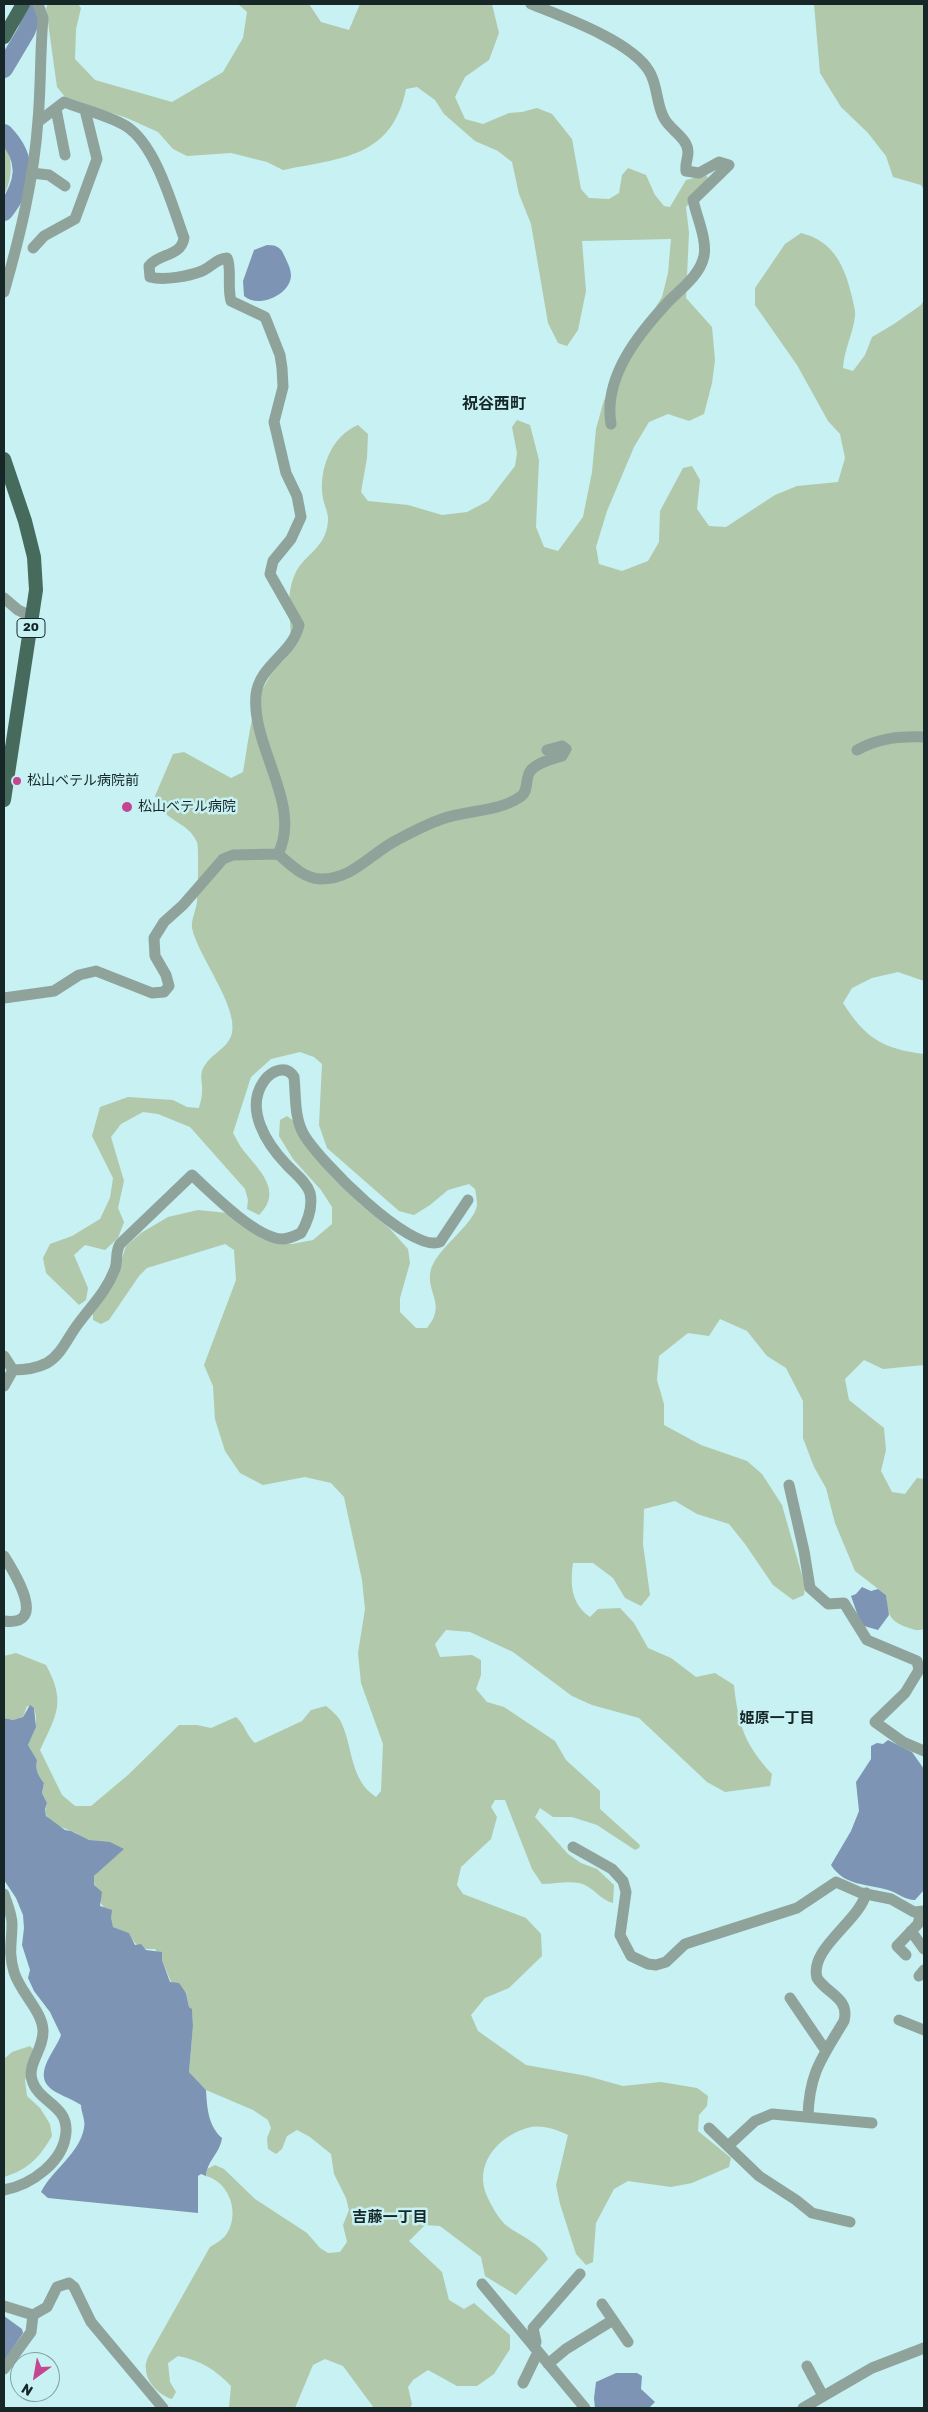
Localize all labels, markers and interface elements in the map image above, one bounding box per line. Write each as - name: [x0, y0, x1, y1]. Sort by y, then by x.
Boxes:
- district label: 祝谷西町: [462, 394, 526, 414]
- road number: 20: [17, 618, 45, 638]
- place label: 松山ベテル病院前: [27, 773, 139, 789]
- marker: 松山ベテル病院前: [11, 775, 23, 787]
- place label: 松山ベテル病院: [138, 799, 236, 815]
- marker: 松山ベテル病院: [120, 800, 134, 814]
- district label: 姫原一丁目: [740, 1710, 814, 1728]
- district label: 吉藤一丁目: [353, 2209, 427, 2227]
- north arrow: [10, 2352, 60, 2402]
- text: N: [19, 2379, 36, 2399]

